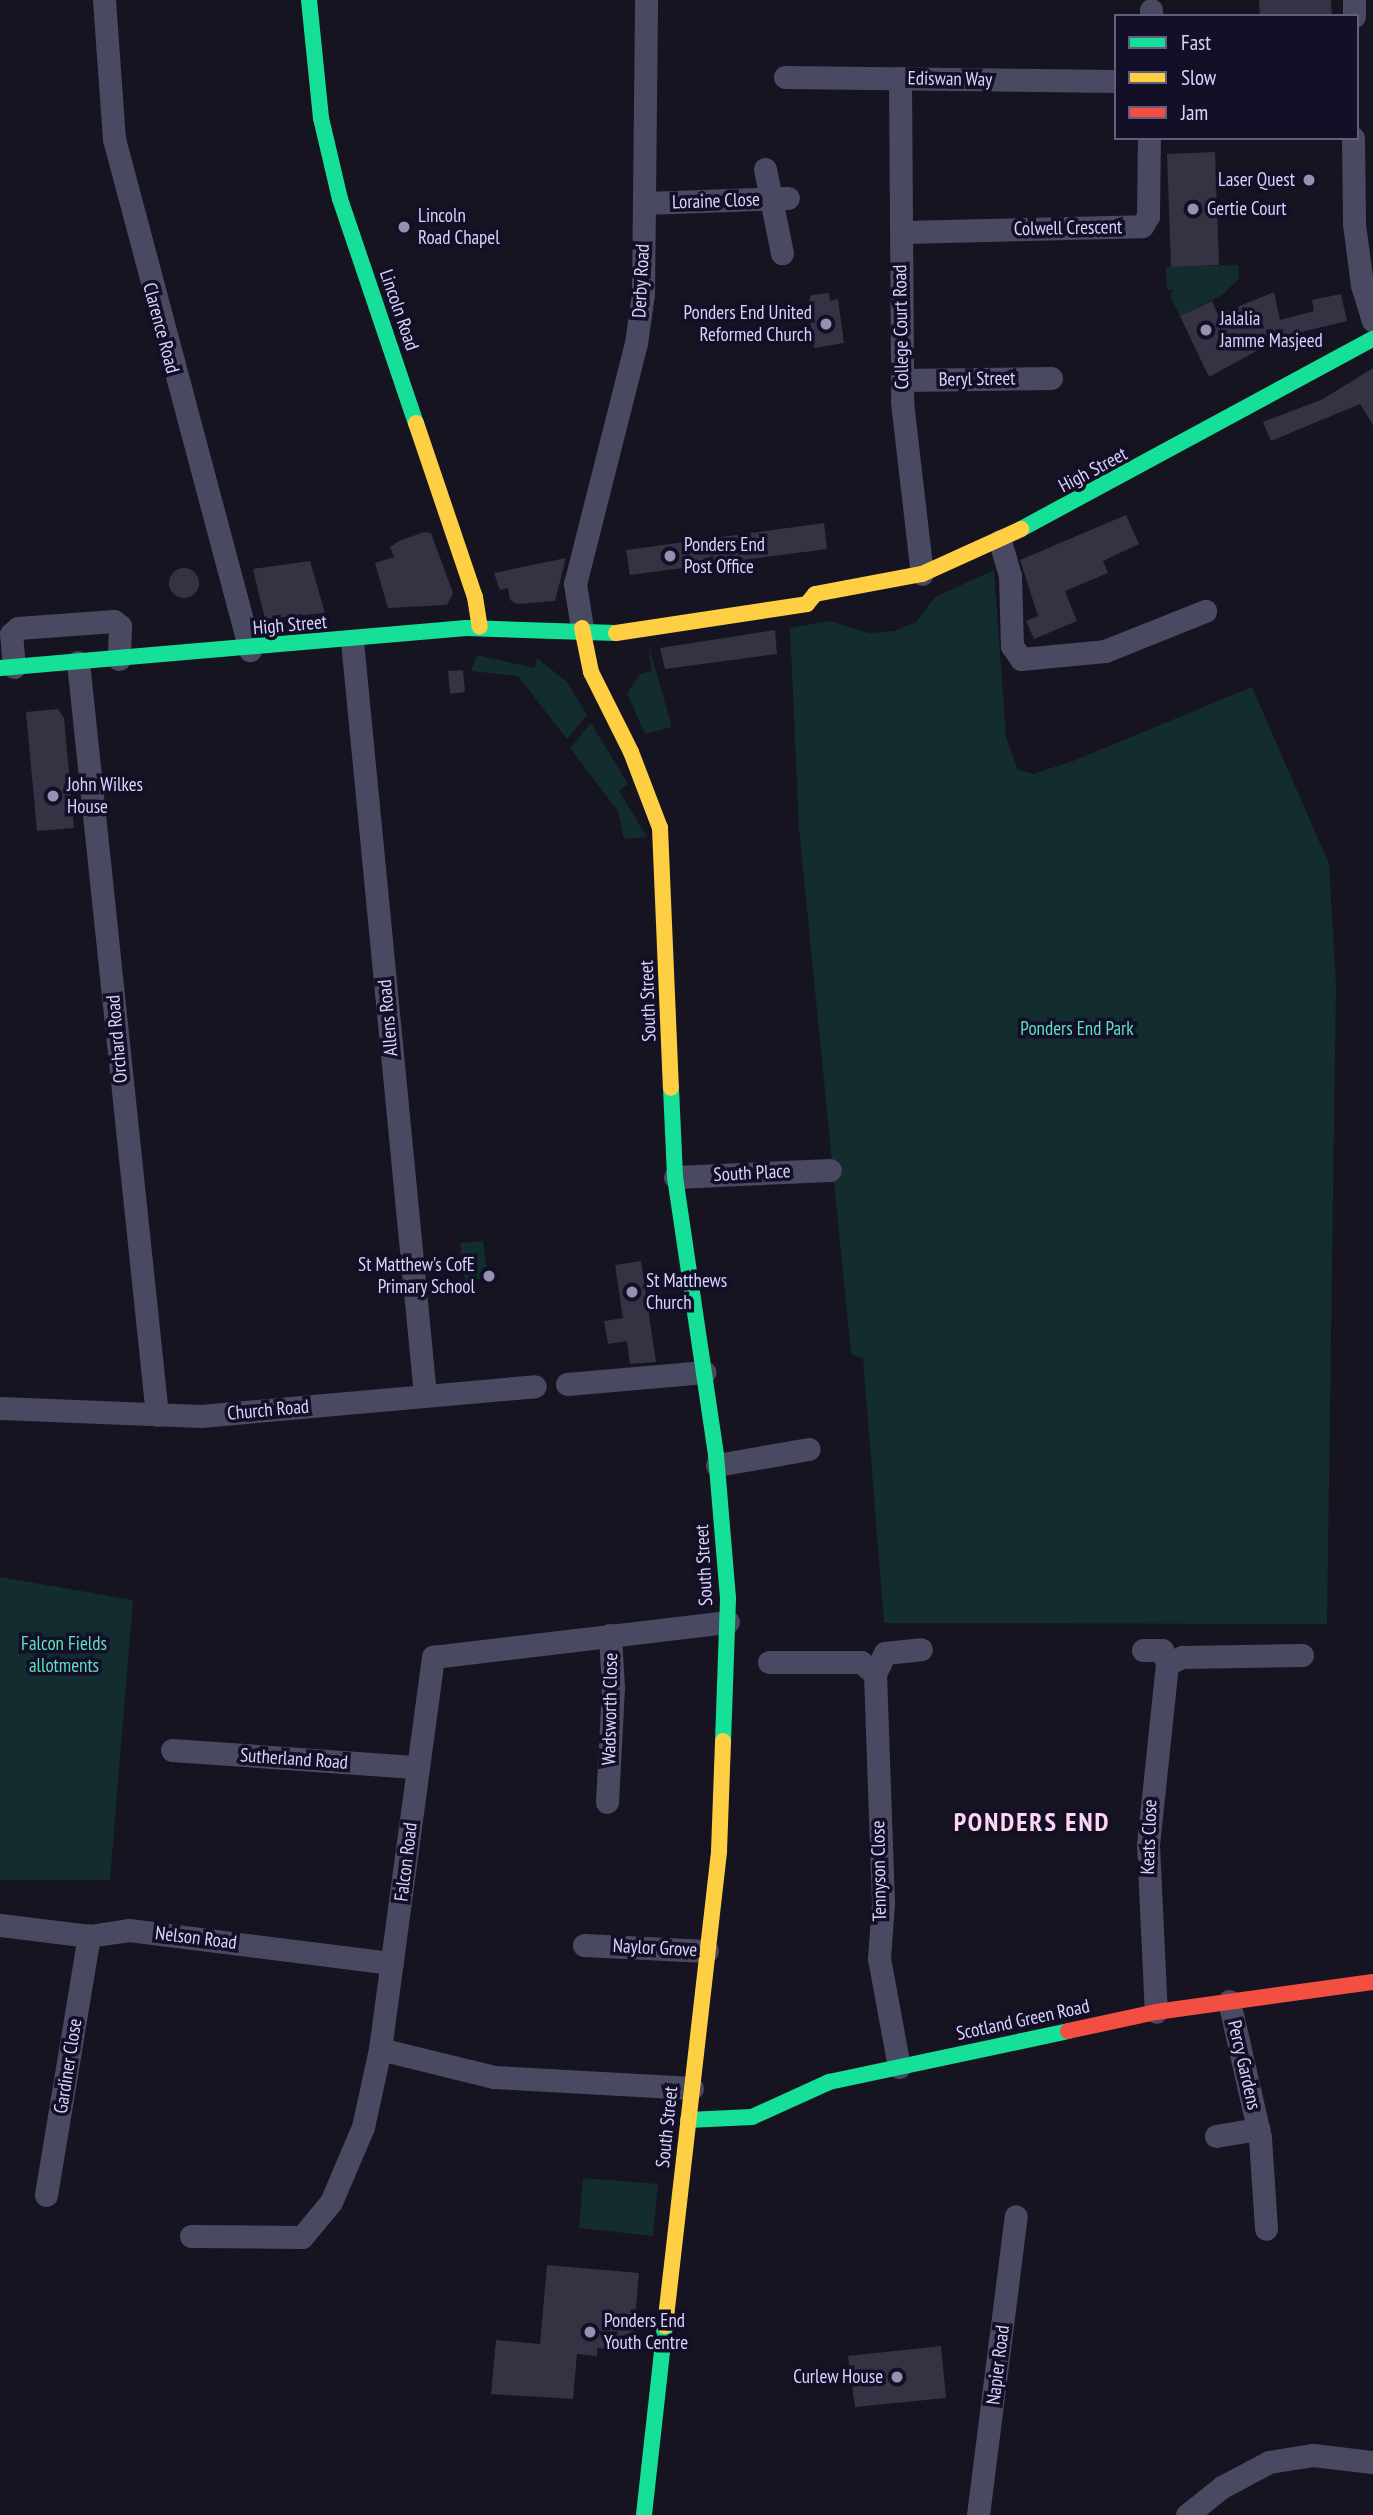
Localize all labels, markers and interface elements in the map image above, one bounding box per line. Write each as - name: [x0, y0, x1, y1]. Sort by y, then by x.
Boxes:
- legend: [1114, 14, 1359, 140]
- text: Fast: [1181, 29, 1211, 56]
- text: Slow: [1181, 64, 1216, 91]
- street label: Ediswan Way: [907, 67, 993, 91]
- text: Jam: [1181, 99, 1208, 126]
- place label: Laser Quest: [1218, 169, 1295, 191]
- marker: Laser Quest: [1301, 172, 1317, 188]
- street label: Loraine Close: [672, 188, 760, 214]
- place label: Gertie Court: [1207, 198, 1287, 220]
- marker: Gertie Court: [1185, 201, 1201, 217]
- place label: Lincoln Road Chapel: [418, 205, 500, 249]
- street label: Colwell Crescent: [1014, 216, 1122, 240]
- marker: Lincoln Road Chapel: [396, 219, 412, 235]
- street label: Derby Road: [628, 243, 654, 319]
- street label: College Court Road: [889, 264, 913, 390]
- street label: Lincoln Road: [375, 266, 423, 354]
- street label: Clarence Road: [138, 280, 184, 376]
- place label: Ponders End United Reformed Church: [683, 302, 812, 346]
- place label: Jalalia Jamme Masjeed: [1220, 308, 1323, 352]
- marker: Ponders End United Reformed Church: [818, 316, 834, 332]
- marker: Jalalia Jamme Masjeed: [1198, 322, 1214, 338]
- street label: Beryl Street: [938, 367, 1016, 391]
- street label: High Street: [1055, 443, 1131, 497]
- place label: Ponders End Post Office: [684, 534, 765, 578]
- marker: Ponders End Post Office: [662, 548, 678, 564]
- street label: High Street: [252, 610, 328, 640]
- place label: John Wilkes House: [67, 774, 143, 818]
- marker: John Wilkes House: [45, 788, 61, 804]
- street label: South Street: [635, 960, 661, 1042]
- street label: Allens Road: [373, 979, 403, 1057]
- street label: Orchard Road: [102, 994, 132, 1084]
- park label: Ponders End Park: [1020, 1018, 1134, 1040]
- street label: South Place: [713, 1160, 791, 1186]
- place label: St Matthew's CofE Primary School: [358, 1254, 475, 1298]
- marker: St Matthew's CofE Primary School: [481, 1268, 497, 1284]
- place label: St Matthews Church: [646, 1270, 727, 1314]
- marker: St Matthews Church: [624, 1284, 640, 1300]
- street label: Church Road: [226, 1395, 310, 1425]
- street label: South Street: [690, 1524, 718, 1606]
- park label: Falcon Fields allotments: [21, 1633, 107, 1677]
- street label: Wadsworth Close: [598, 1653, 622, 1765]
- street label: Sutherland Road: [239, 1744, 349, 1774]
- street label: Keats Close: [1136, 1799, 1162, 1875]
- district label: PONDERS END: [955, 1806, 1109, 1838]
- street label: Tennyson Close: [867, 1820, 891, 1922]
- street label: Falcon Road: [390, 1821, 422, 1903]
- street label: Nelson Road: [154, 1922, 238, 1954]
- street label: Naylor Grove: [612, 1934, 698, 1962]
- street label: Scotland Green Road: [954, 1995, 1092, 2045]
- street label: Gardiner Close: [49, 2017, 87, 2115]
- street label: Percy Gardens: [1223, 2018, 1265, 2112]
- street label: South Street: [651, 2085, 683, 2169]
- place label: Ponders End Youth Centre: [604, 2310, 688, 2354]
- marker: Ponders End Youth Centre: [582, 2324, 598, 2340]
- street label: Napier Road: [982, 2324, 1014, 2406]
- place label: Curlew House: [793, 2366, 883, 2388]
- marker: Curlew House: [889, 2369, 905, 2385]

